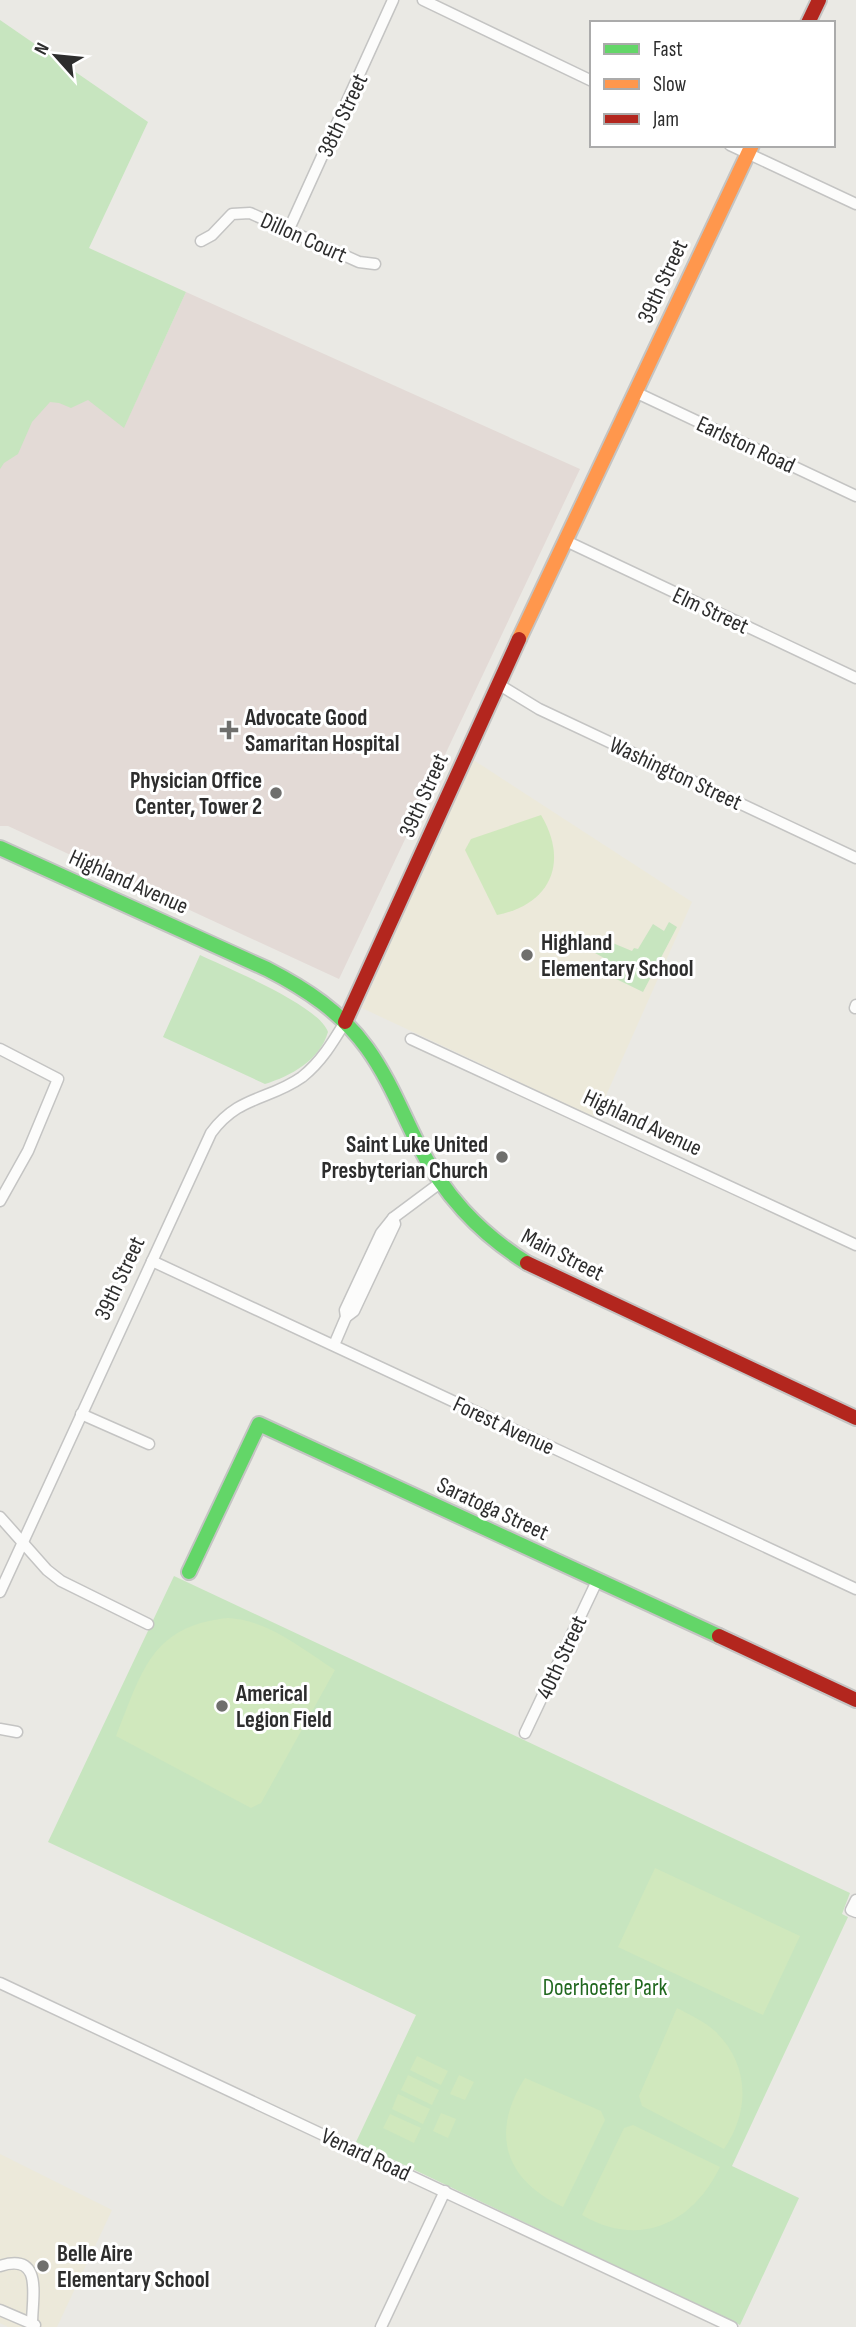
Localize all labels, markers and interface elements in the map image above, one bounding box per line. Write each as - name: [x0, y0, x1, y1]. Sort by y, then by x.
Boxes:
- north arrow: [21, 21, 91, 91]
- legend: [590, 21, 835, 147]
- text: Fast: [653, 37, 683, 62]
- text: N: [30, 39, 55, 59]
- street label: 38th Street: [311, 69, 374, 162]
- text: Slow: [653, 72, 687, 97]
- text: Jam: [652, 107, 679, 132]
- street label: Dillon Court: [256, 207, 351, 269]
- street label: 39th Street: [631, 235, 694, 328]
- street label: Earlston Road: [692, 410, 799, 480]
- street label: Elm Street: [668, 581, 753, 641]
- place label: Advocate Good Samaritan Hospital: [244, 704, 399, 758]
- marker: Advocate Good Samaritan Hospital: [219, 720, 239, 740]
- street label: Washington Street: [605, 731, 746, 817]
- street label: 39th Street: [393, 749, 455, 842]
- place label: Physician Office Center, Tower 2: [130, 767, 262, 821]
- marker: Physician Office Center, Tower 2: [268, 785, 284, 801]
- street label: Highland Avenue: [65, 843, 193, 921]
- place label: Highland Elementary School: [541, 929, 693, 983]
- marker: Highland Elementary School: [519, 947, 535, 963]
- street label: Highland Avenue: [579, 1083, 706, 1163]
- place label: Saint Luke United Presbyterian Church: [321, 1131, 488, 1185]
- marker: Saint Luke United Presbyterian Church: [494, 1149, 510, 1165]
- street label: Main Street: [517, 1222, 608, 1288]
- street label: 39th Street: [88, 1232, 151, 1325]
- street label: Forest Avenue: [448, 1390, 559, 1462]
- street label: Saratoga Street: [432, 1471, 553, 1547]
- street label: 40th Street: [530, 1611, 593, 1704]
- place label: Americal Legion Field: [235, 1680, 332, 1734]
- marker: Americal Legion Field: [214, 1698, 230, 1714]
- park label: Doerhoefer Park: [543, 1974, 668, 2002]
- street label: Venard Road: [316, 2122, 415, 2188]
- place label: Belle Aire Elementary School: [57, 2240, 209, 2294]
- marker: Belle Aire Elementary School: [35, 2258, 51, 2274]

